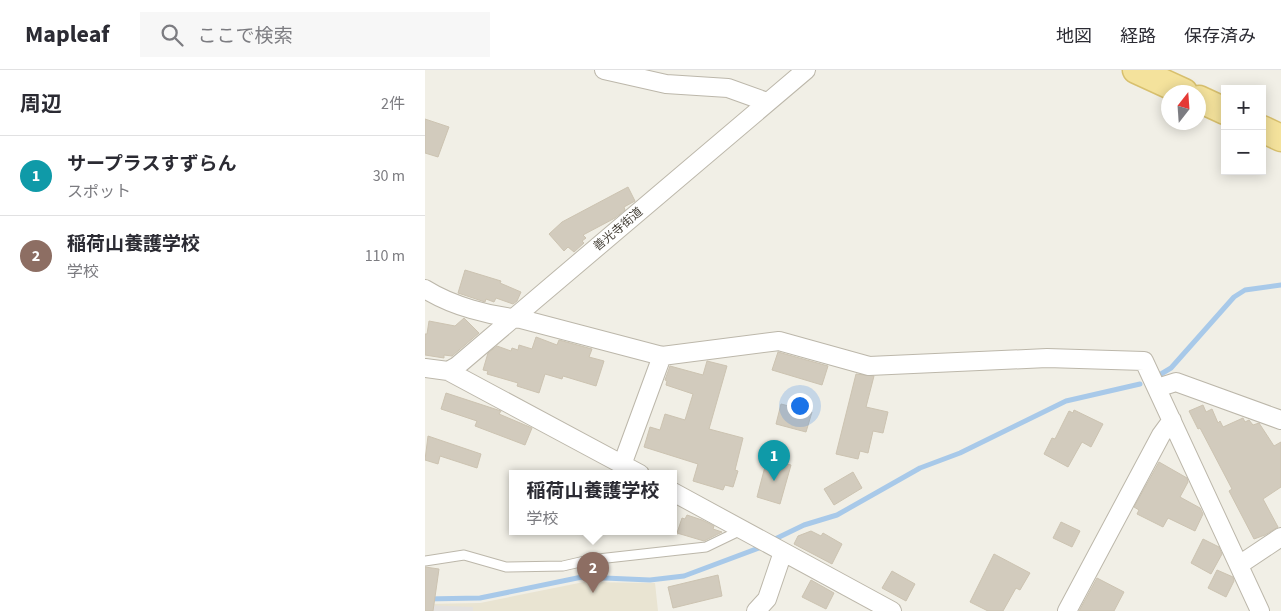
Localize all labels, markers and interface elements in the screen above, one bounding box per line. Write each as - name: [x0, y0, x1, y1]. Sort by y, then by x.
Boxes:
- search box: [140, 12, 490, 57]
- text: Mapleaf: [25, 17, 110, 52]
- icon: search: [158, 21, 186, 49]
- text: ここで検索: [198, 23, 293, 50]
- text: 地図: [1056, 24, 1092, 49]
- text: 経路: [1120, 24, 1156, 49]
- text: 保存済み: [1184, 24, 1256, 49]
- north arrow: [1161, 85, 1206, 130]
- map controls: [1221, 85, 1266, 175]
- button: +: [1221, 85, 1266, 130]
- text: 周辺: [20, 89, 62, 119]
- text: 2件: [381, 93, 405, 115]
- button: −: [1221, 130, 1266, 175]
- text: サープラスすずらん: [67, 151, 236, 178]
- text: 1: [32, 165, 40, 187]
- text: 30 m: [373, 165, 405, 187]
- text: スポット: [67, 181, 131, 203]
- street label: 善光寺街道: [590, 204, 647, 255]
- text: 稲荷山養護学校: [67, 231, 200, 258]
- text: 2: [32, 245, 40, 267]
- text: 110 m: [365, 245, 405, 267]
- text: 学校: [67, 261, 99, 283]
- your location: [787, 393, 813, 419]
- pin: 1: [758, 440, 790, 481]
- popup: [509, 470, 677, 535]
- text: 稲荷山養護学校: [526, 478, 660, 505]
- text: 学校: [526, 508, 559, 530]
- pin: 2: [577, 552, 609, 593]

